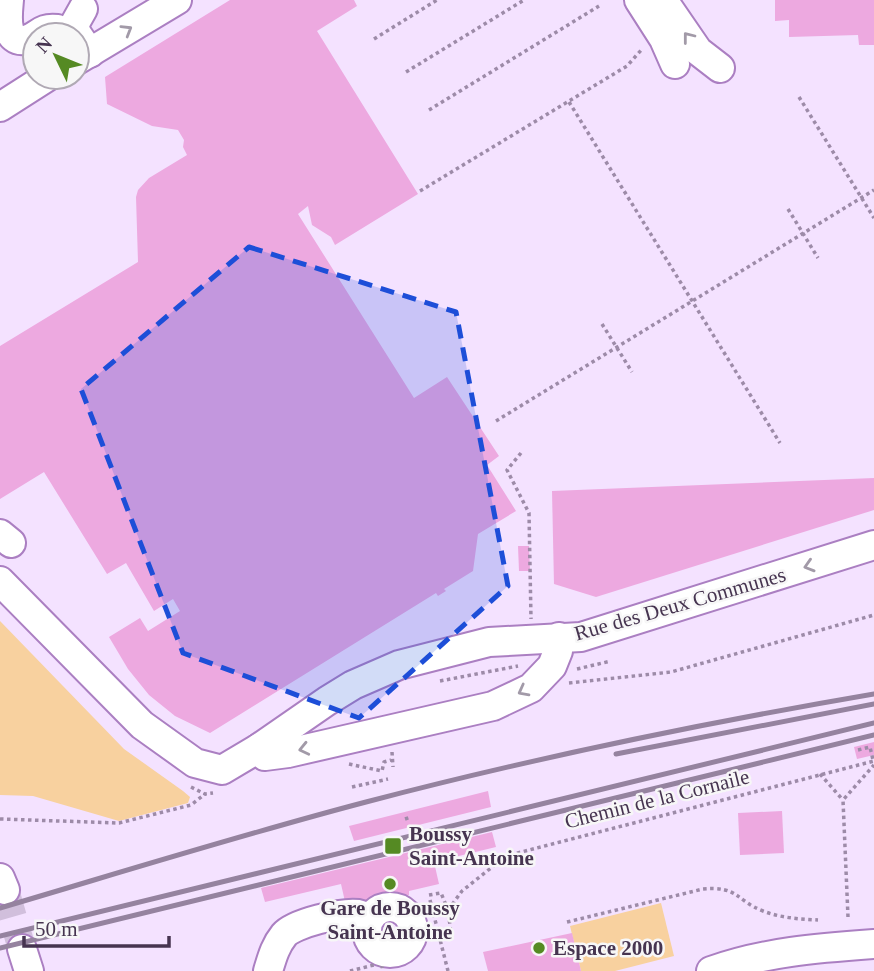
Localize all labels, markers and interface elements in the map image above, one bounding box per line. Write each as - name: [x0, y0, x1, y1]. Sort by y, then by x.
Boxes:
- north arrow: [21, 21, 91, 91]
- one-way arrow: [120, 25, 133, 38]
- text: N: [32, 32, 56, 57]
- one-way arrow: [683, 33, 696, 45]
- one-way arrow: [803, 557, 815, 572]
- street label: Rue des Deux Communes: [572, 562, 788, 646]
- one-way arrow: [518, 682, 530, 696]
- one-way arrow: [298, 741, 310, 756]
- street label: Chemin de la Cornaile: [562, 764, 752, 834]
- place label: Boussy Saint-Antoine: [409, 822, 534, 870]
- marker: Boussy Saint-Antoine: [383, 836, 403, 856]
- marker: Gare de Boussy Saint-Antoine: [382, 876, 398, 892]
- place label: Gare de Boussy Saint-Antoine: [320, 896, 460, 944]
- scale bar: [24, 904, 170, 948]
- text: 50 m: [35, 917, 78, 941]
- place label: Espace 2000: [553, 936, 663, 960]
- marker: Espace 2000: [531, 940, 547, 956]

